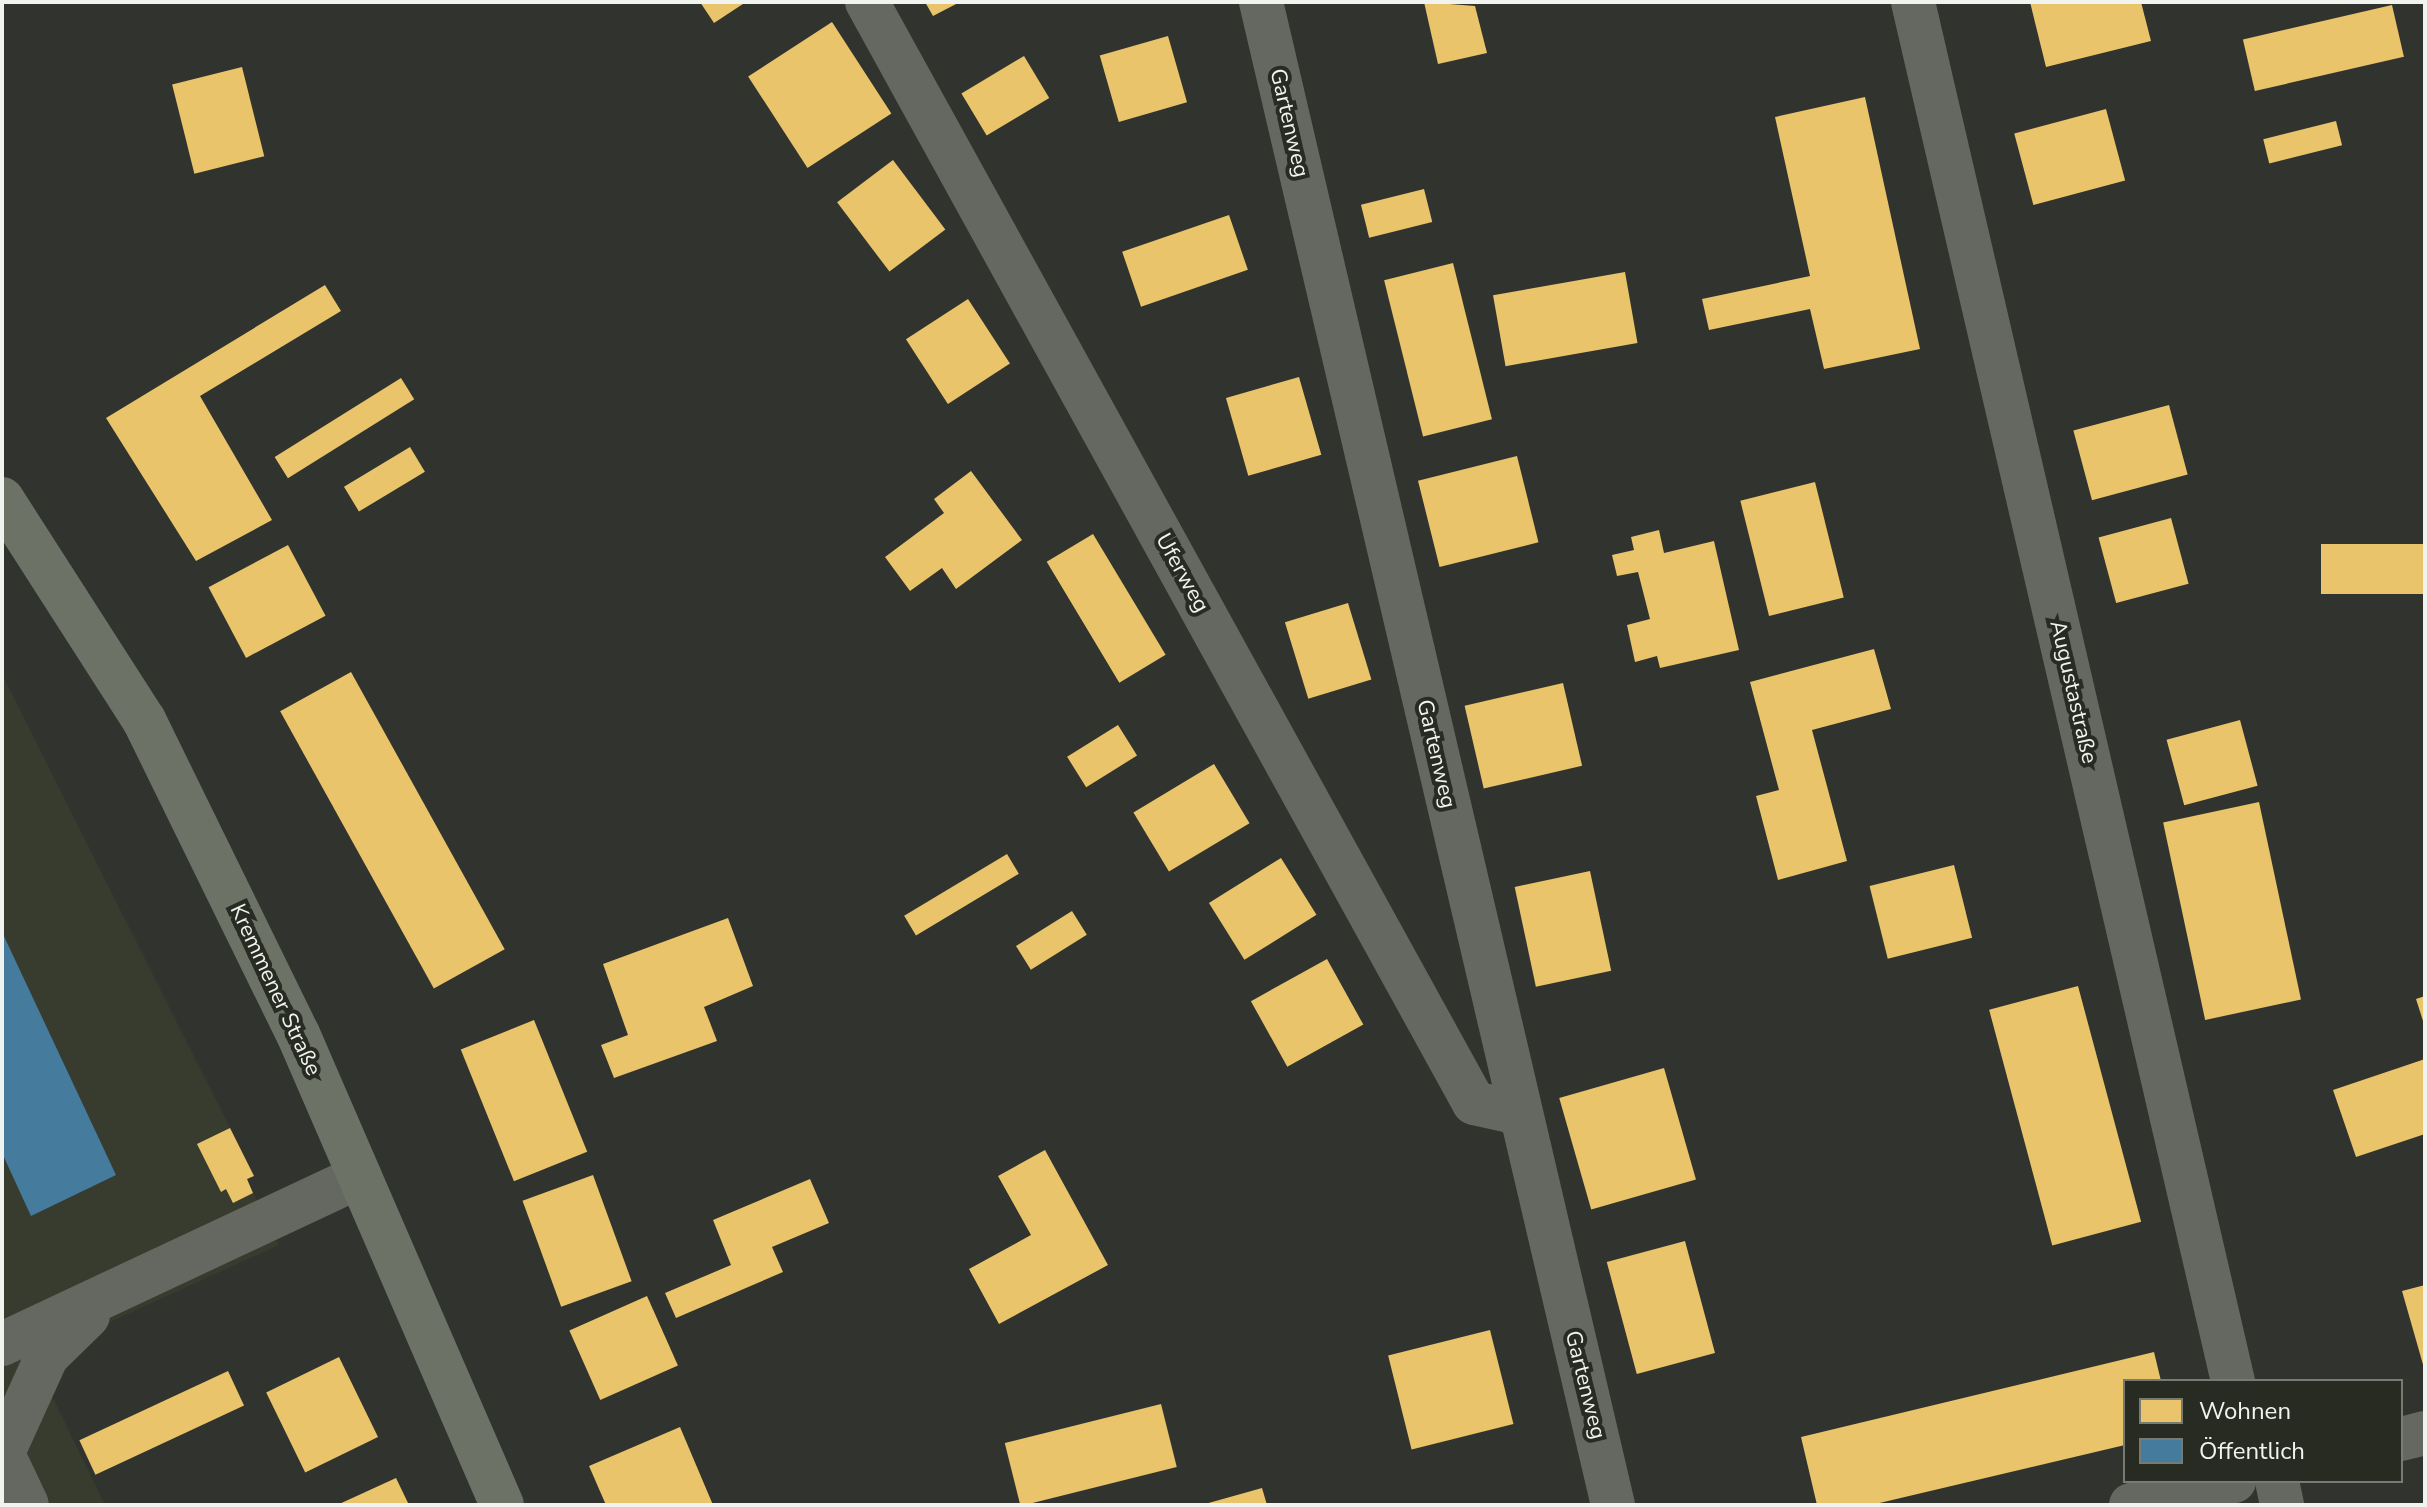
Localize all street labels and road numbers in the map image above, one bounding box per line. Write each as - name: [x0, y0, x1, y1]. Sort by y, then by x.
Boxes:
- street label: Gartenweg: [1264, 66, 1314, 180]
- street label: Uferweg: [1150, 529, 1214, 617]
- street label: Augustastraße: [2044, 618, 2102, 766]
- street label: Gartenweg: [1411, 697, 1461, 811]
- street label: Kremmener Straße: [224, 900, 326, 1080]
- street label: Gartenweg: [1559, 1328, 1611, 1442]

